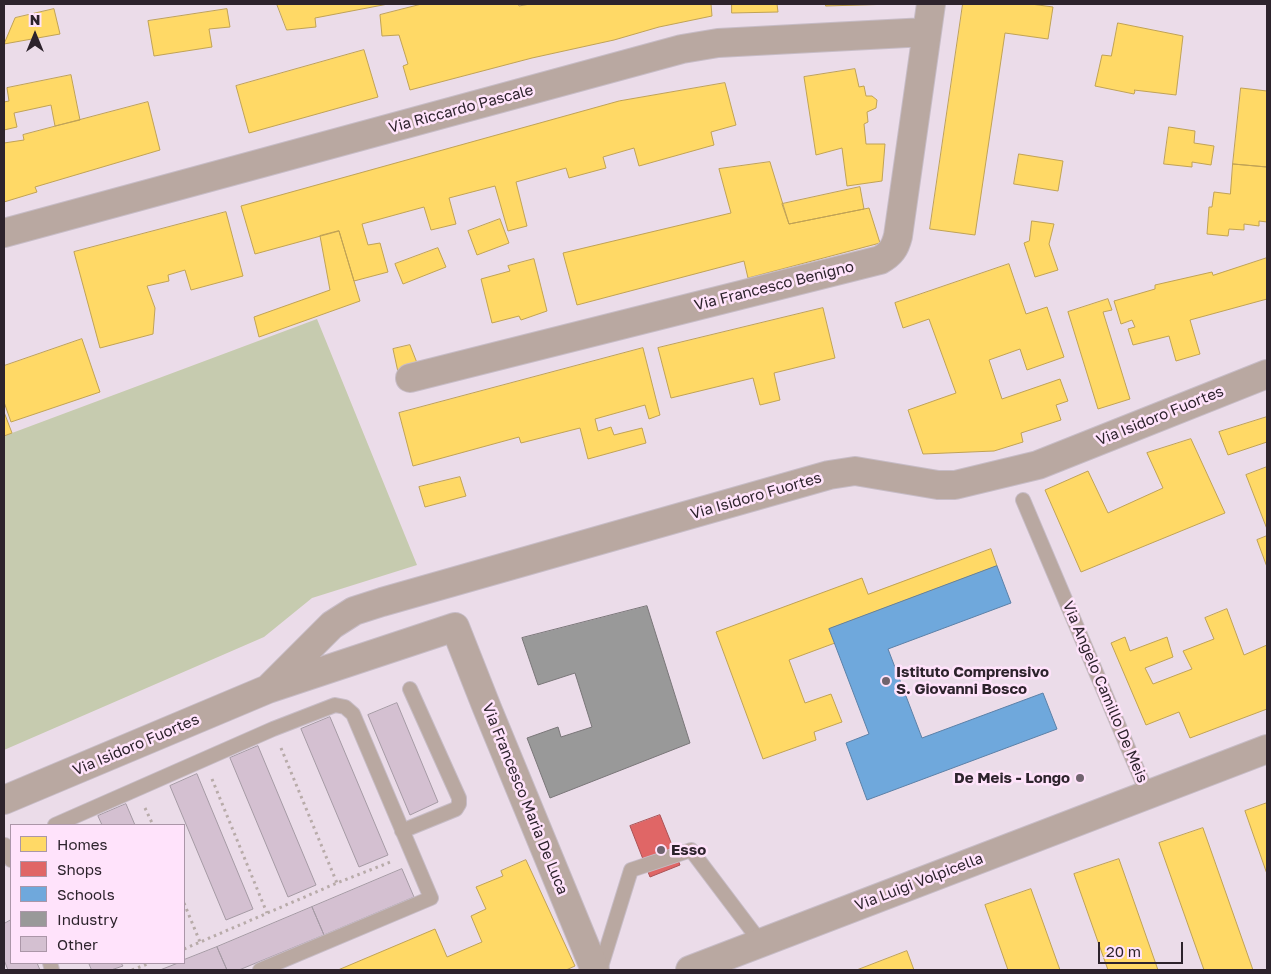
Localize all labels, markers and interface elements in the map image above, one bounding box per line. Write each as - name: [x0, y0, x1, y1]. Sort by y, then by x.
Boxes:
- north arrow: [10, 10, 60, 60]
- text: N: [30, 11, 40, 28]
- street label: Via Riccardo Pascale: [387, 81, 535, 137]
- street label: Via Francesco Benigno: [692, 257, 856, 315]
- street label: Via Isidoro Fuortes: [1094, 382, 1226, 450]
- street label: Via Isidoro Fuortes: [688, 469, 824, 523]
- street label: Via Angelo Camillo De Meis: [1059, 598, 1151, 786]
- place label: Istituto Comprensivo S. Giovanni Bosco: [896, 663, 1049, 698]
- marker: Istituto Comprensivo S. Giovanni Bosco: [880, 675, 892, 687]
- street label: Via Francesco Maria De Luca: [478, 701, 572, 897]
- street label: Via Isidoro Fuortes: [70, 710, 202, 780]
- place label: De Meis - Longo: [954, 769, 1070, 787]
- marker: De Meis - Longo: [1074, 772, 1086, 784]
- legend: [10, 824, 185, 964]
- text: Homes: [57, 835, 107, 853]
- place label: Esso: [671, 841, 706, 859]
- marker: Esso: [655, 844, 667, 856]
- street label: Via Luigi Volpicella: [852, 849, 986, 915]
- text: Shops: [57, 860, 102, 878]
- text: Schools: [57, 885, 115, 903]
- text: Industry: [57, 910, 118, 928]
- scale bar: [1101, 932, 1186, 964]
- text: Other: [57, 935, 98, 953]
- text: 20 m: [1106, 942, 1141, 960]

